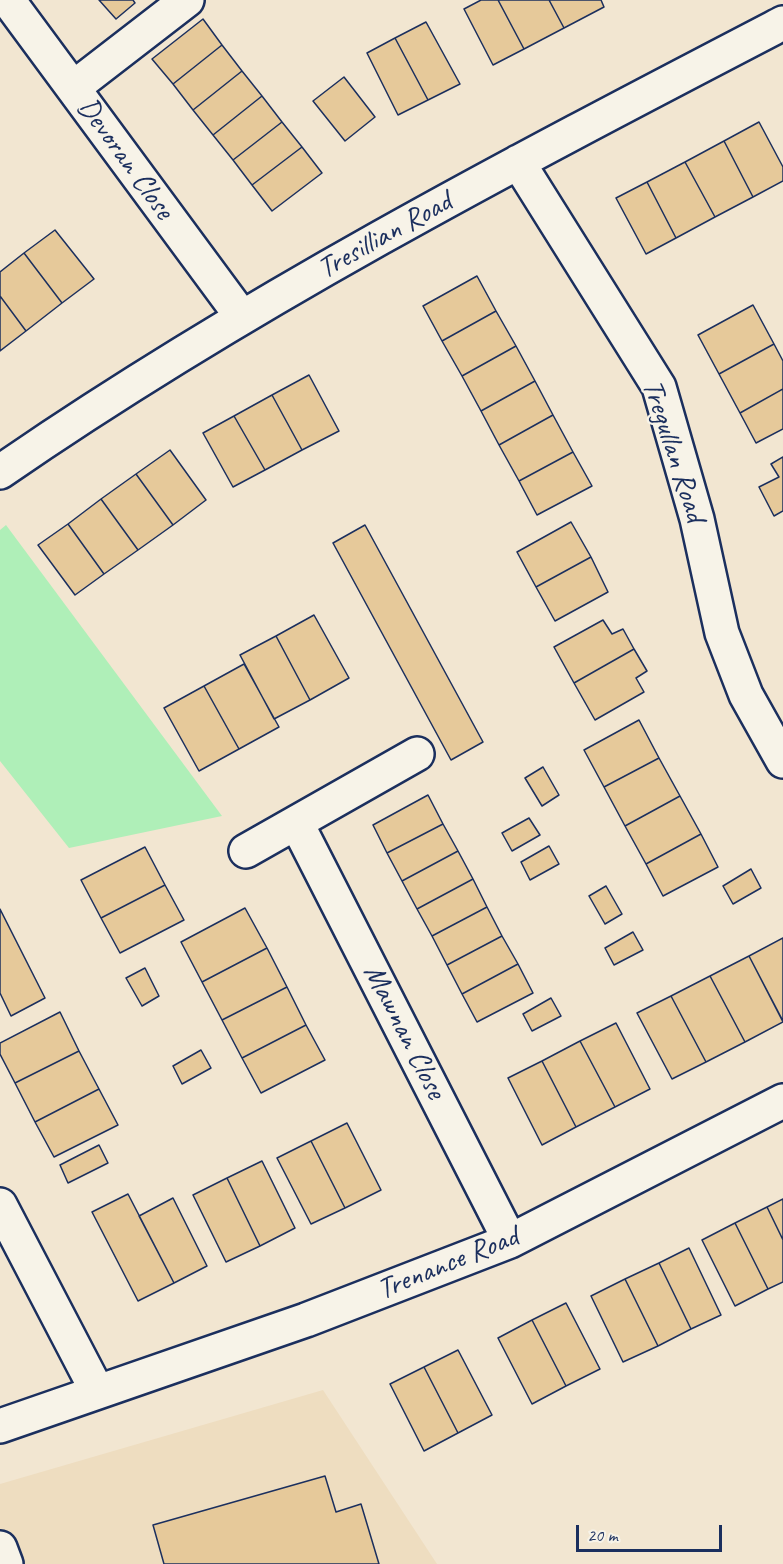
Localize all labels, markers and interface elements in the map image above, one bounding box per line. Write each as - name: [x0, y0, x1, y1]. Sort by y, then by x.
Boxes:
- street label: Devoran Close: [69, 91, 181, 227]
- street label: Tresillian Road: [312, 184, 458, 288]
- street label: Tregullan Road: [633, 376, 713, 526]
- street label: Mawnan Close: [355, 959, 453, 1105]
- street label: Trenance Road: [372, 1219, 524, 1309]
- scale bar: [579, 1513, 724, 1551]
- text: 20 m: [587, 1524, 618, 1546]

